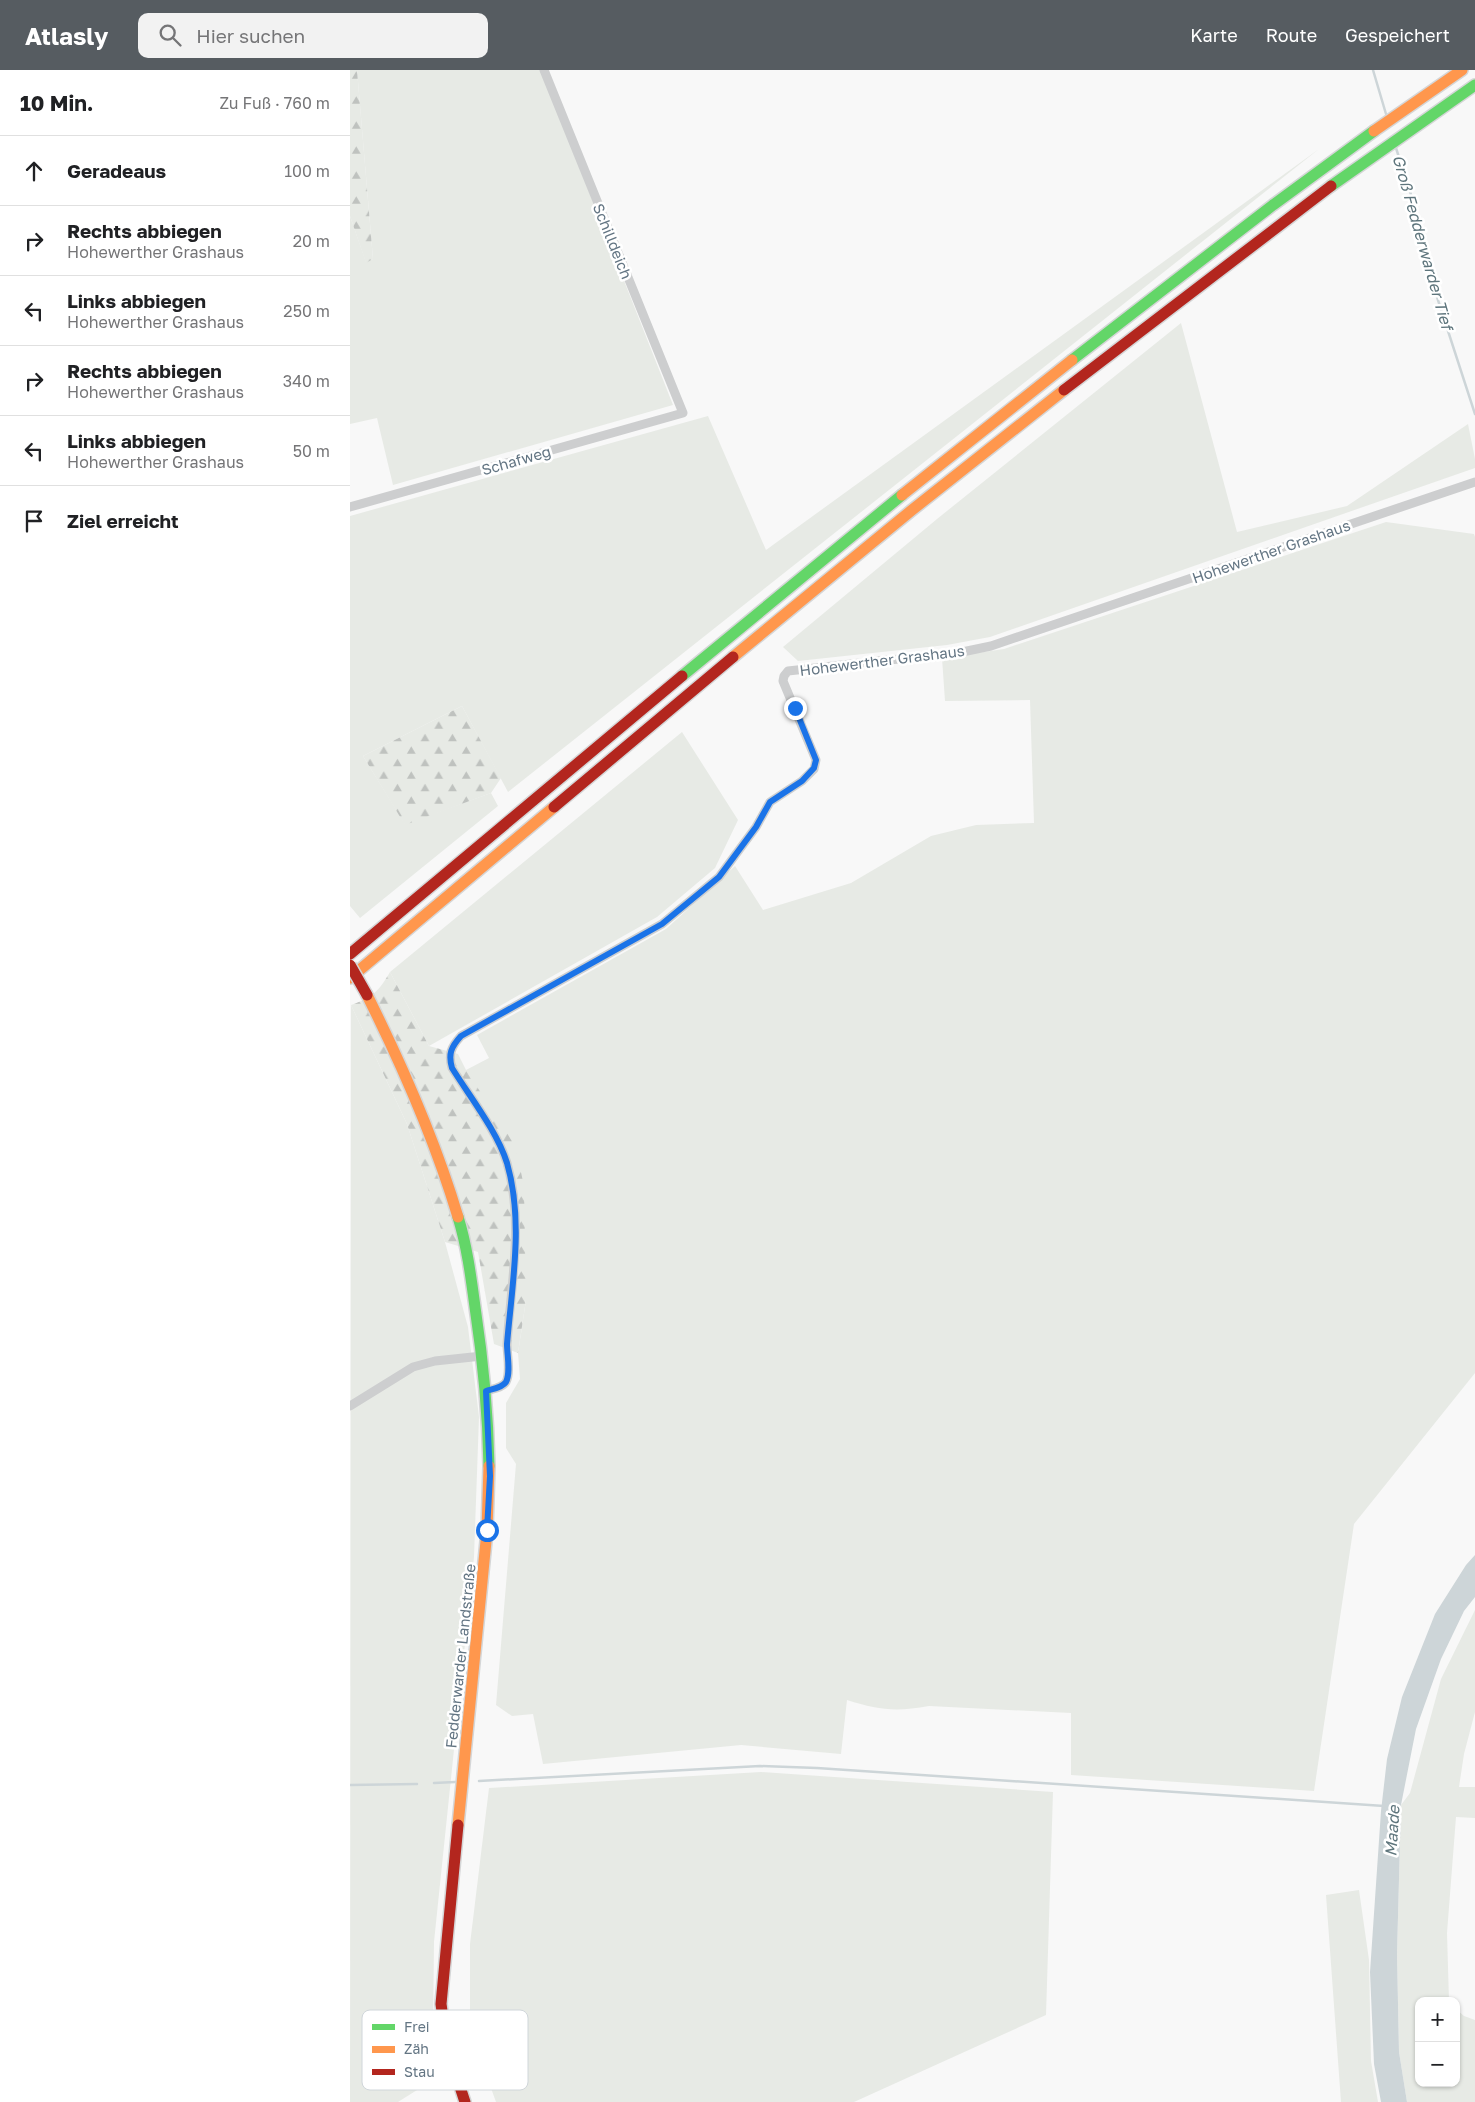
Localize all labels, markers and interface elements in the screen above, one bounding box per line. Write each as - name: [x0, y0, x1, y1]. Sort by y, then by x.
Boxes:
- search box: [138, 13, 488, 58]
- text: Atlasly: [25, 21, 108, 50]
- icon: search: [156, 21, 184, 49]
- text: Hier suchen: [196, 24, 305, 47]
- text: Karte: [1190, 24, 1238, 46]
- text: Route: [1266, 24, 1317, 46]
- text: Gespeichert: [1345, 24, 1450, 46]
- text: 10 Min.: [20, 90, 94, 116]
- text: Zu Fuß · 760 m: [220, 93, 330, 113]
- water label: Groß Fedderwarder Tief: [1388, 152, 1458, 335]
- icon: ahead: [20, 157, 48, 185]
- text: Geradeaus: [67, 159, 166, 182]
- text: 100 m: [284, 161, 330, 181]
- street label: Schilldeich: [590, 201, 636, 281]
- text: Rechts abbiegen: [67, 219, 222, 242]
- icon: right: [20, 227, 48, 255]
- text: 20 m: [293, 231, 330, 251]
- text: Hohewerther Grashaus: [67, 242, 244, 262]
- text: Links abbiegen: [67, 289, 206, 312]
- icon: left: [20, 297, 48, 325]
- text: 250 m: [283, 301, 330, 321]
- text: Hohewerther Grashaus: [67, 312, 244, 332]
- text: Rechts abbiegen: [67, 359, 222, 382]
- icon: right: [20, 367, 48, 395]
- text: 340 m: [283, 371, 330, 391]
- text: Hohewerther Grashaus: [67, 382, 244, 402]
- text: Links abbiegen: [67, 429, 206, 452]
- icon: left: [20, 437, 48, 465]
- text: 50 m: [293, 441, 330, 461]
- street label: Schafweg: [479, 442, 553, 478]
- text: Hohewerther Grashaus: [67, 452, 244, 472]
- icon: arrive: [20, 507, 48, 535]
- text: Ziel erreicht: [67, 509, 179, 532]
- street label: Hohewerther Grashaus: [1190, 515, 1352, 587]
- street label: Hohewerther Grashaus: [799, 641, 966, 679]
- route end: [784, 697, 807, 720]
- route start: [476, 1519, 499, 1542]
- street label: Fedderwarder Landstraße: [441, 1563, 479, 1749]
- water label: Maade: [1380, 1803, 1404, 1857]
- map controls: [1415, 1997, 1460, 2087]
- button: +: [1415, 1997, 1460, 2042]
- legend: [362, 2010, 528, 2090]
- text: Frei: [404, 2018, 430, 2035]
- text: Zäh: [404, 2040, 429, 2057]
- button: −: [1415, 2042, 1460, 2087]
- text: Stau: [404, 2063, 435, 2080]

